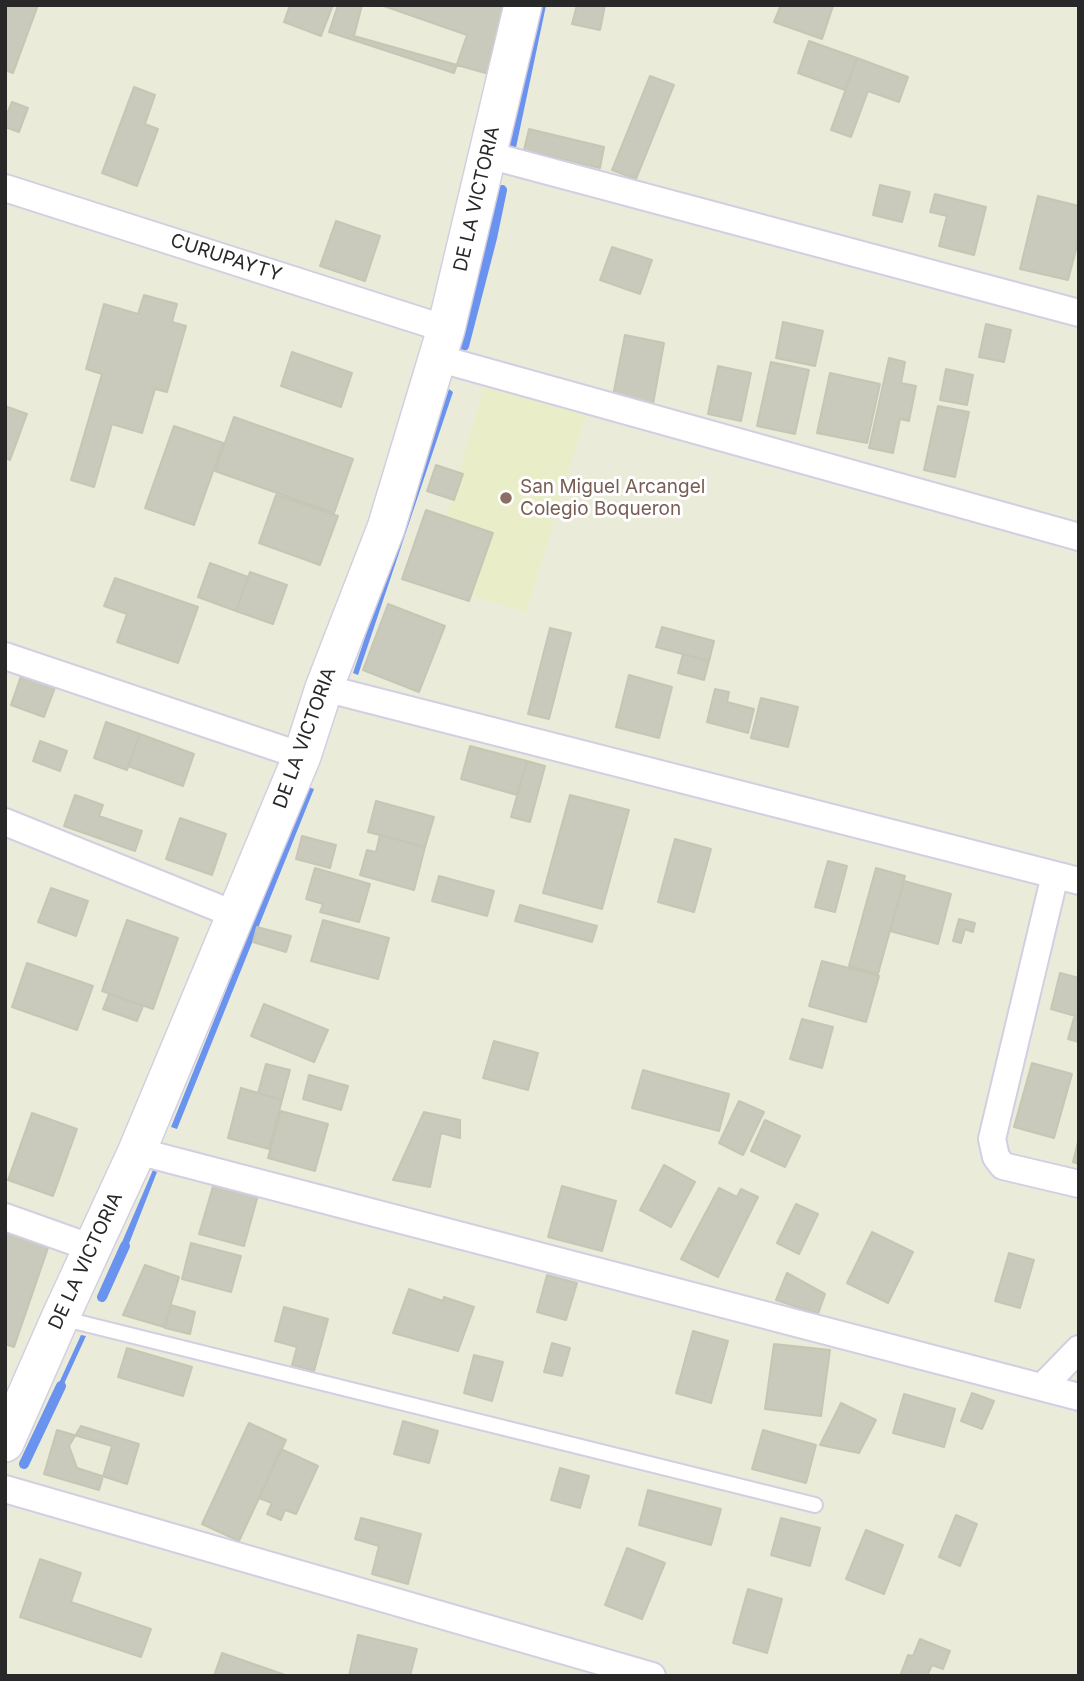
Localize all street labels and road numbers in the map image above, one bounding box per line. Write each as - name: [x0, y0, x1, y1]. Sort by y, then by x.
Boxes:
- street label: DE LA VICTORIA: [449, 124, 505, 274]
- street label: CURUPAYTY: [167, 229, 285, 287]
- street label: DE LA VICTORIA: [269, 664, 341, 812]
- street label: DE LA VICTORIA: [44, 1189, 128, 1333]

